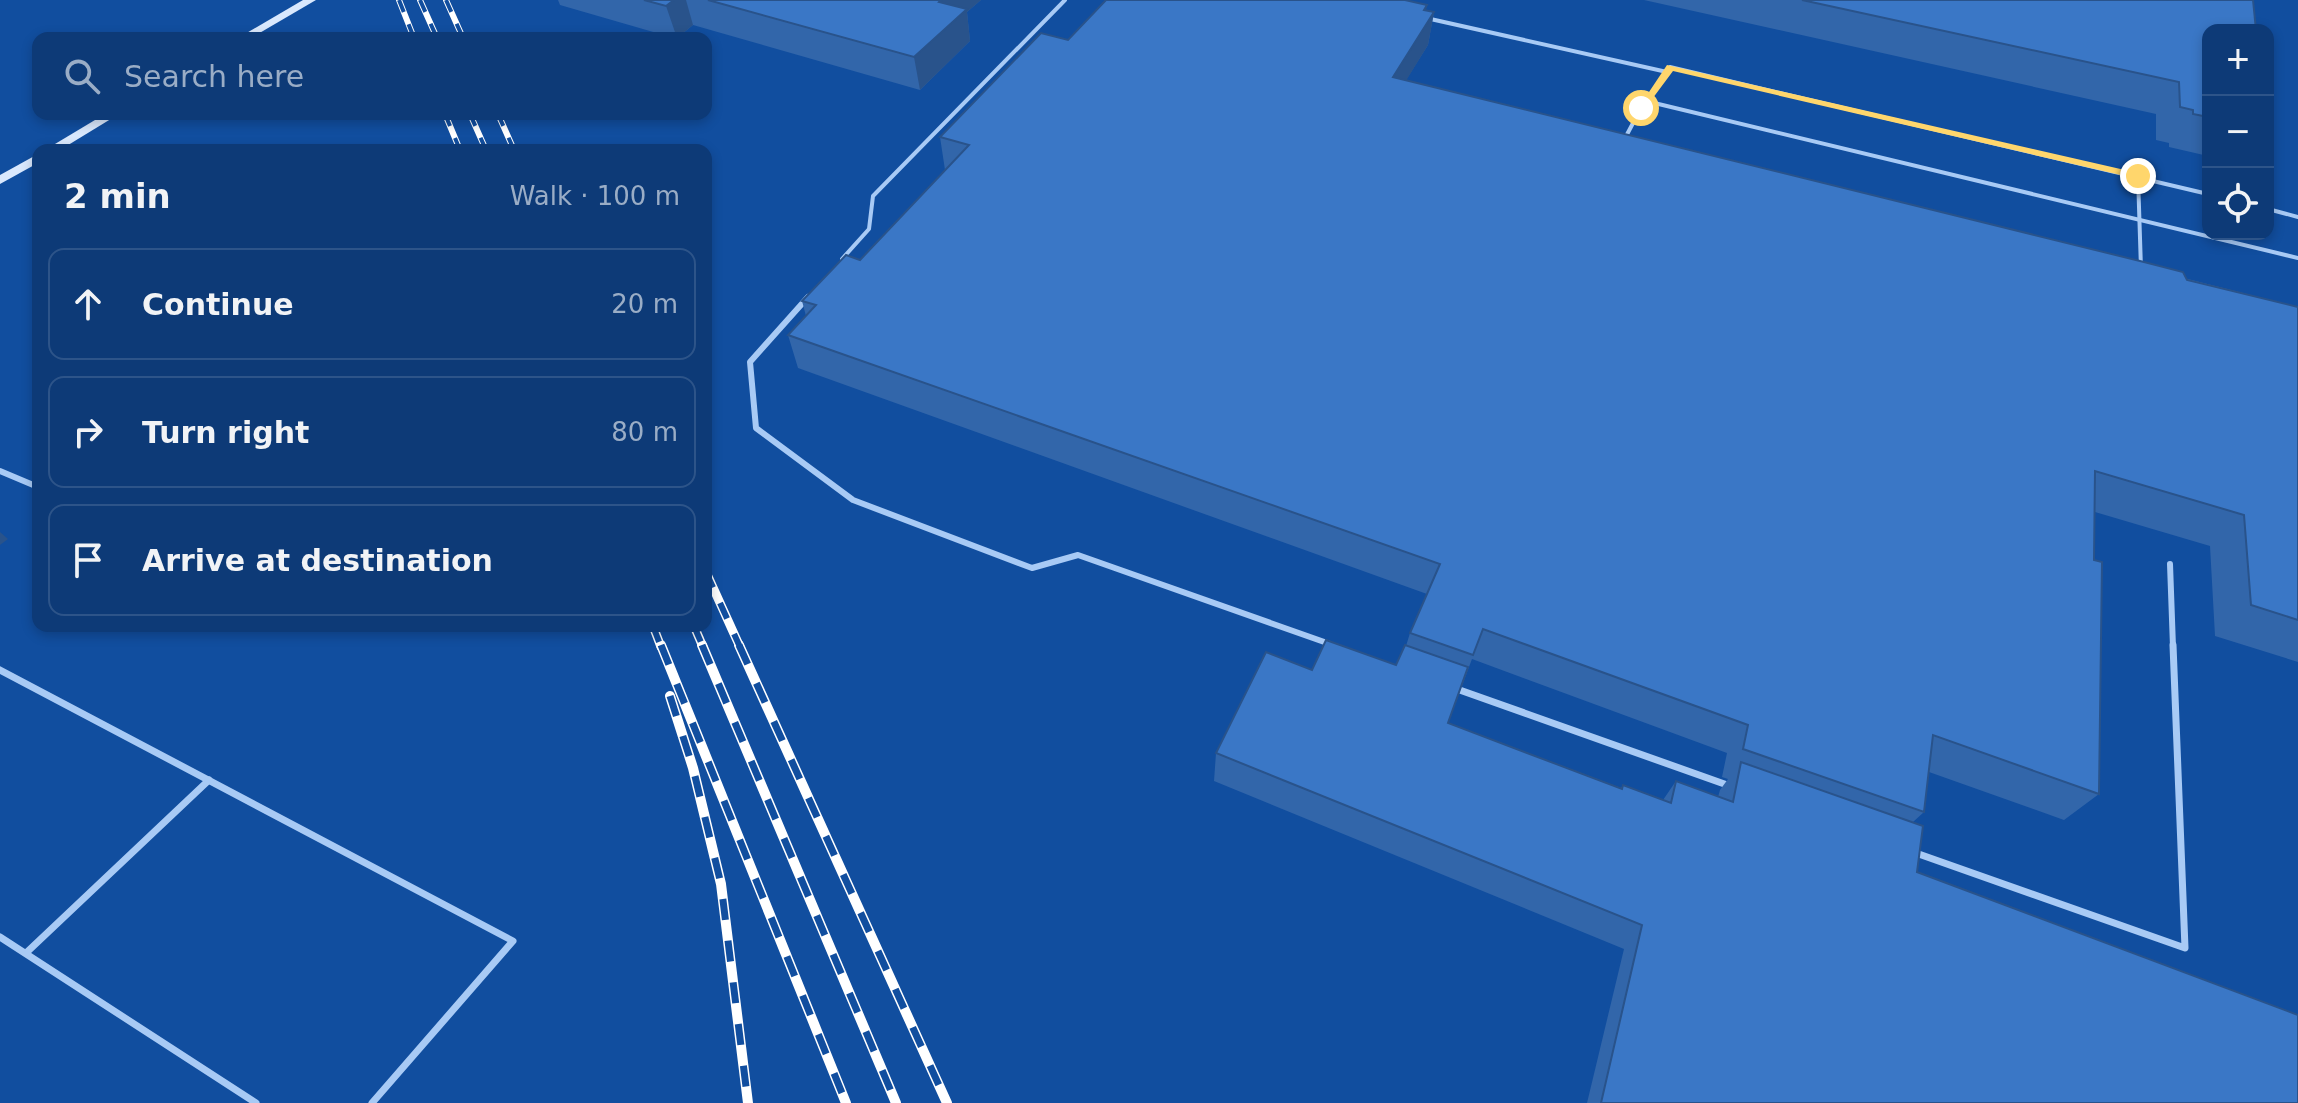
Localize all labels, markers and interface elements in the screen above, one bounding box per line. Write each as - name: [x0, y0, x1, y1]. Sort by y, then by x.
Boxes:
- map controls: [2202, 24, 2274, 240]
- button: +: [2202, 24, 2274, 96]
- search box: [32, 32, 712, 120]
- icon: search: [60, 54, 104, 98]
- text: Search here: [124, 59, 304, 94]
- route start: [1623, 90, 1659, 126]
- button: −: [2202, 96, 2274, 168]
- route end: [2120, 158, 2156, 194]
- button: locate: [2202, 168, 2274, 240]
- text: 2 min: [64, 176, 171, 216]
- text: Walk · 100 m: [510, 181, 680, 211]
- icon: ahead: [66, 282, 110, 326]
- text: Continue: [142, 287, 294, 322]
- text: 20 m: [611, 289, 678, 319]
- icon: right: [66, 410, 110, 454]
- text: Turn right: [142, 415, 309, 450]
- text: 80 m: [611, 417, 678, 447]
- icon: arrive: [66, 538, 110, 582]
- text: Arrive at destination: [142, 543, 493, 578]

